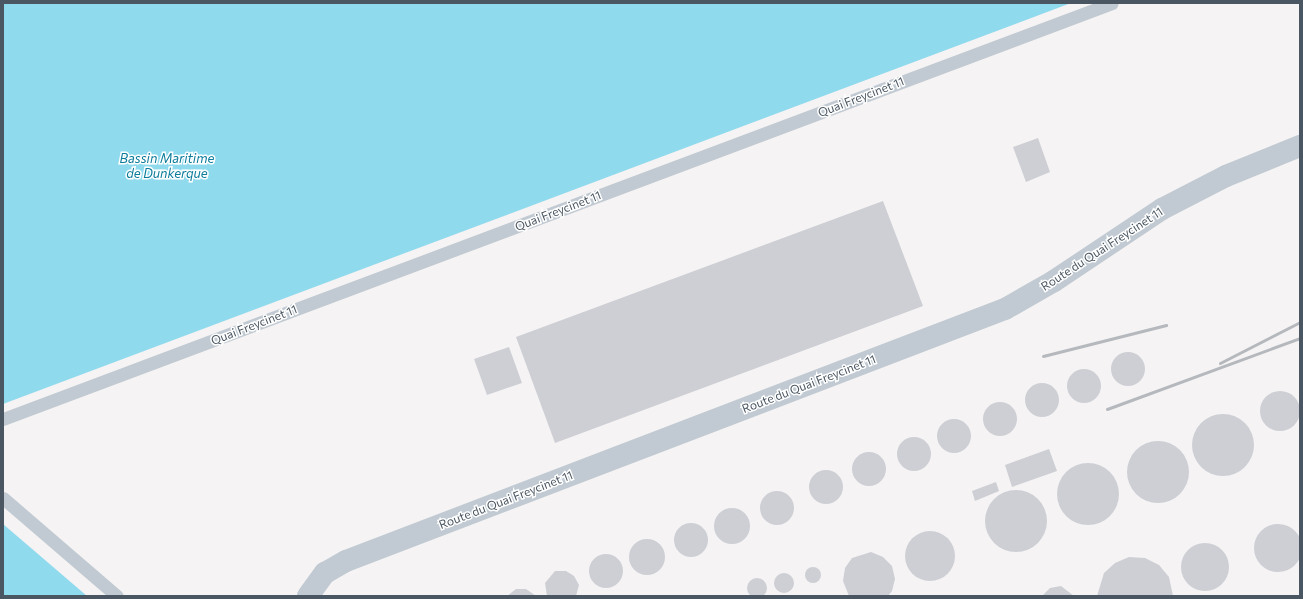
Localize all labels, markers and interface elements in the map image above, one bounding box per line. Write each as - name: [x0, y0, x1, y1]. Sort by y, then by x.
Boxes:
- street label: Quai Freycinet 11: [816, 74, 906, 120]
- water label: Bassin Maritime de Dunkerque: [120, 151, 214, 182]
- street label: Quai Freycinet 11: [513, 188, 603, 234]
- street label: Route du Quai Freycinet 11: [1038, 204, 1166, 294]
- street label: Quai Freycinet 11: [209, 302, 299, 348]
- street label: Route du Quai Freycinet 11: [740, 352, 878, 416]
- street label: Route du Quai Freycinet 11: [437, 468, 575, 532]

